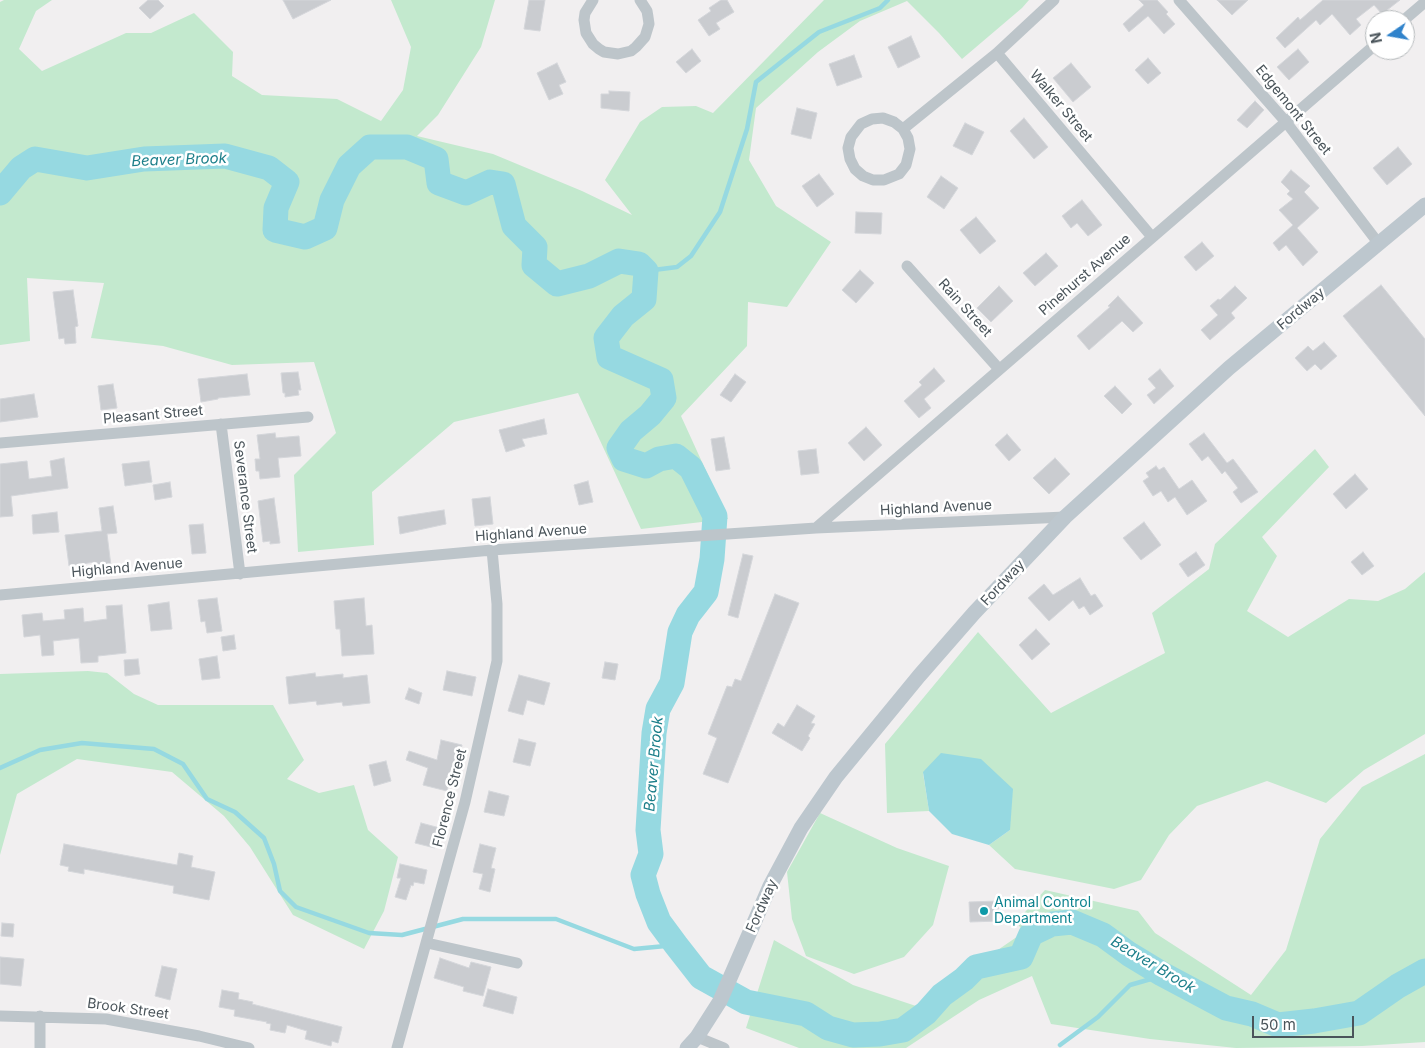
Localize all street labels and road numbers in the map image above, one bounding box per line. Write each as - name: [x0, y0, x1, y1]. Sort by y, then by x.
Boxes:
- street label: Edgemont Street: [1252, 62, 1334, 158]
- street label: Walker Street: [1026, 67, 1096, 145]
- street label: Pinehurst Avenue: [1036, 231, 1134, 319]
- street label: Rain Street: [935, 276, 995, 340]
- street label: Fordway: [1274, 284, 1328, 334]
- street label: Pleasant Street: [102, 402, 204, 428]
- street label: Severance Street: [230, 440, 260, 554]
- street label: Highland Avenue: [880, 497, 992, 519]
- street label: Highland Avenue: [475, 521, 587, 545]
- street label: Highland Avenue: [71, 555, 183, 581]
- street label: Fordway: [978, 557, 1028, 609]
- street label: Florence Street: [430, 747, 470, 849]
- street label: Fordway: [743, 877, 781, 935]
- street label: Brook Street: [86, 995, 170, 1023]

